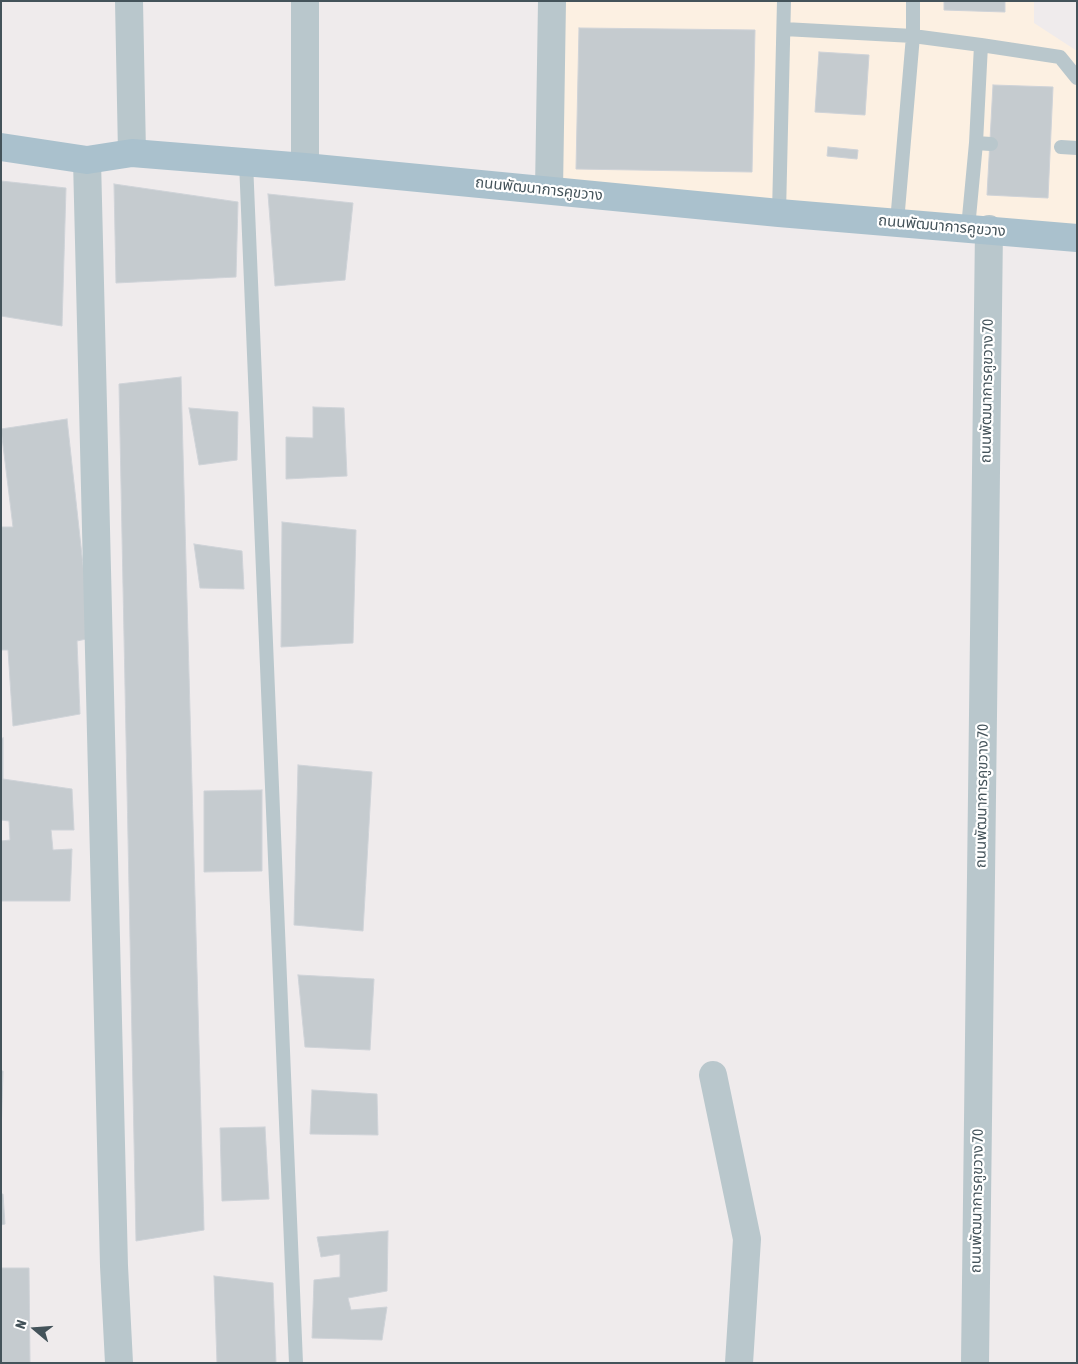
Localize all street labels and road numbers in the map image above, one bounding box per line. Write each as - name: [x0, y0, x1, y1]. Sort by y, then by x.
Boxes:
- street label: ถนนพัฒนาการคูขวาง: [474, 173, 604, 205]
- street label: ถนนพัฒนาการคูขวาง: [877, 211, 1007, 241]
- street label: ถนนพัฒนาการคูขวาง 70: [977, 319, 997, 463]
- street label: ถนนพัฒนาการคูขวาง 70: [972, 724, 992, 868]
- street label: ถนนพัฒนาการคูขวาง 70: [967, 1129, 987, 1273]

